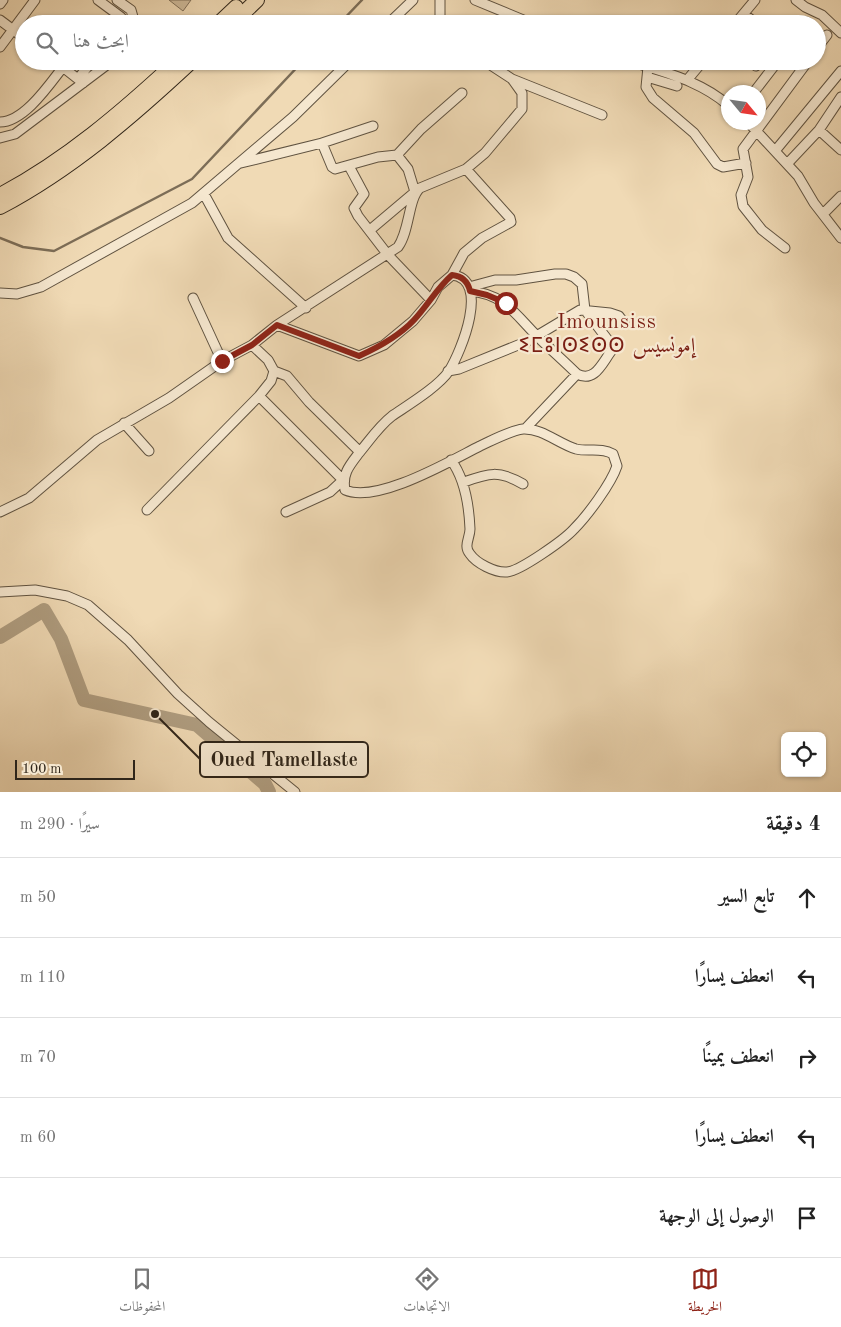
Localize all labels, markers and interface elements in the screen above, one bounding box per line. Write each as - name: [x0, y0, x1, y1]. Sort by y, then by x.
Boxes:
- search box: [15, 15, 826, 70]
- icon: search: [33, 29, 61, 57]
- text: ابحث هنا: [73, 33, 129, 52]
- north arrow: [721, 85, 766, 130]
- route start: [495, 292, 518, 315]
- district label: Imounsiss ⵉⵎⵓⵏⵙⵉⵙⵙ إمونسيس: [519, 312, 697, 359]
- route end: [211, 350, 234, 373]
- map controls: [781, 732, 826, 777]
- button: locate: [781, 732, 826, 777]
- callout: Oued Tamellaste: [200, 742, 368, 777]
- text: Oued Tamellaste: [210, 751, 358, 771]
- scale bar: [15, 757, 135, 780]
- text: 100 m: [22, 762, 61, 776]
- text: 4 دقيقة: [766, 814, 821, 835]
- text: سيرًا · 290 m: [20, 817, 100, 833]
- icon: ahead: [793, 884, 821, 912]
- text: تابع السير: [719, 888, 774, 907]
- text: 50 m: [20, 890, 56, 906]
- icon: left: [793, 964, 821, 992]
- text: انعطف يسارًا: [695, 968, 774, 987]
- text: 110 m: [20, 970, 65, 986]
- icon: right: [793, 1044, 821, 1072]
- text: انعطف يمينًا: [702, 1048, 774, 1067]
- text: 70 m: [20, 1050, 56, 1066]
- icon: left: [793, 1124, 821, 1152]
- text: انعطف يسارًا: [695, 1128, 774, 1147]
- text: 60 m: [20, 1130, 56, 1146]
- icon: arrive: [793, 1204, 821, 1232]
- text: الوصول إلى الوجهة: [659, 1208, 774, 1227]
- tab: المحفوظات: [119, 1265, 165, 1320]
- tab: الاتجاهات: [403, 1265, 450, 1320]
- tab: الخريطة: [688, 1265, 722, 1320]

